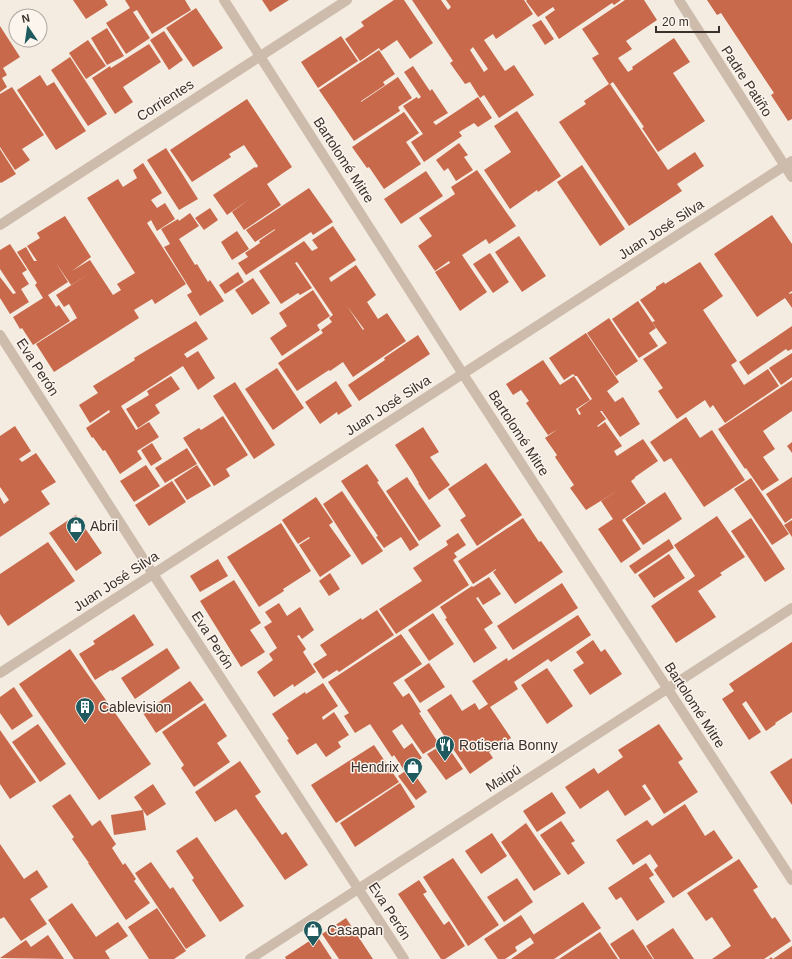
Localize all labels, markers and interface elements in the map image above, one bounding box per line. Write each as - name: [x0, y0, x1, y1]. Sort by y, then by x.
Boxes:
- north arrow: [8, 8, 48, 48]
- scale bar: [656, 8, 719, 34]
- text: N: [21, 12, 31, 25]
- text: 20 m: [662, 15, 689, 29]
- street label: Padre Patiño: [718, 43, 776, 119]
- street label: Corrientes: [134, 76, 196, 124]
- street label: Bartolomé Mitre: [310, 114, 378, 206]
- street label: Juan José Silva: [616, 195, 707, 262]
- street label: Eva Perón: [13, 335, 63, 399]
- street label: Juan José Silva: [343, 371, 434, 438]
- street label: Bartolomé Mitre: [485, 387, 553, 479]
- shop icon: Abril: [65, 515, 87, 543]
- place label: Abril: [90, 518, 118, 534]
- street label: Juan José Silva: [71, 547, 162, 614]
- street label: Eva Perón: [188, 608, 238, 672]
- street label: Bartolomé Mitre: [661, 659, 729, 751]
- building icon: Cablevision: [74, 696, 96, 724]
- place label: Cablevision: [99, 699, 171, 715]
- restaurant icon: Rotiseria Bonny: [434, 734, 456, 762]
- place label: Rotiseria Bonny: [459, 737, 558, 753]
- shop icon: Hendrix: [402, 756, 424, 784]
- place label: Hendrix: [351, 759, 399, 775]
- street label: Maipú: [483, 761, 523, 795]
- street label: Eva Perón: [365, 879, 415, 943]
- shop icon: Casapan: [302, 919, 324, 947]
- place label: Casapan: [327, 922, 383, 938]

